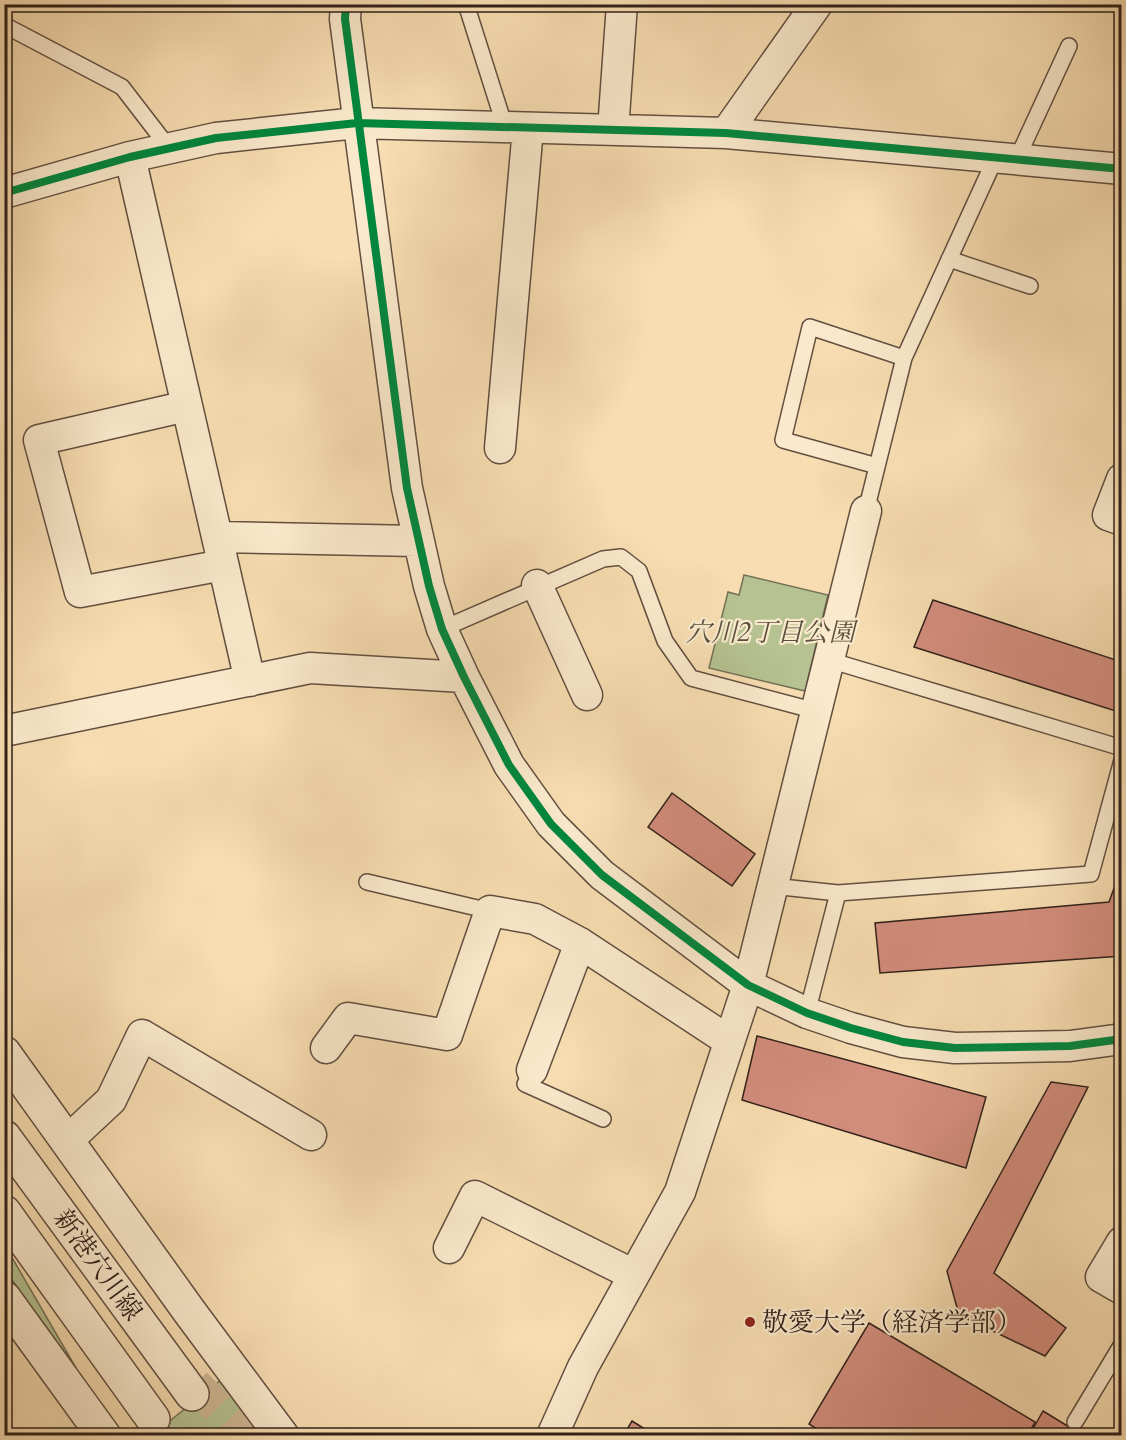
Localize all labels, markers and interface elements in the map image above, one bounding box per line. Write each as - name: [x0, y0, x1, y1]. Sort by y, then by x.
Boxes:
- park label: 穴川2丁目公園: [685, 615, 859, 650]
- street label: 新港穴川線: [46, 1202, 150, 1328]
- place label: 敬愛大学（経済学部）: [762, 1305, 1022, 1340]
- marker: 敬愛大学（経済学部）: [743, 1315, 757, 1329]

